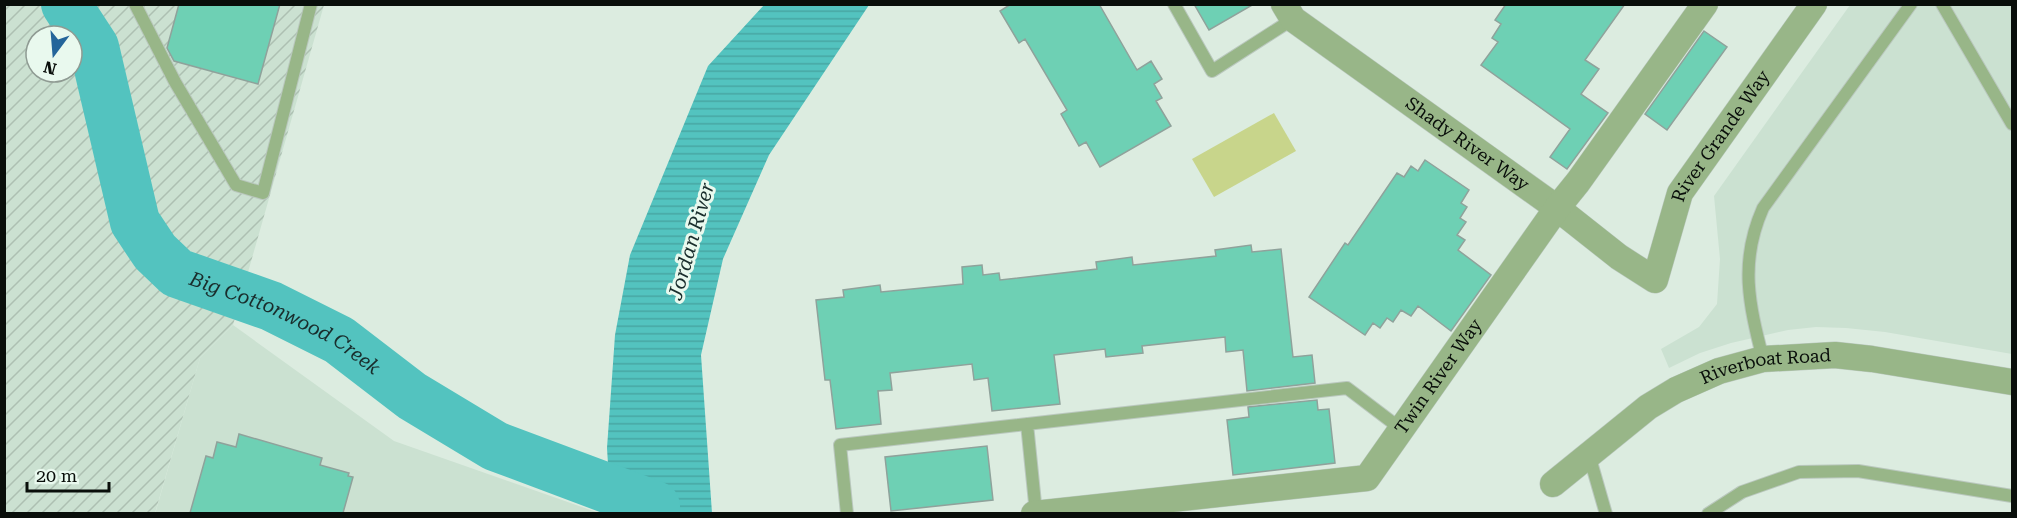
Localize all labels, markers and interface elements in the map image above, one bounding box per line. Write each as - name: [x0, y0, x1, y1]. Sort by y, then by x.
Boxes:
- north arrow: [24, 24, 84, 84]
- text: N: [41, 57, 59, 79]
- street label: River Grande Way: [1667, 66, 1774, 204]
- street label: Shady River Way: [1402, 92, 1534, 195]
- water label: Jordan River: [663, 179, 719, 303]
- water label: Big Cottonwood Creek: [185, 266, 385, 379]
- street label: Twin River Way: [1390, 314, 1486, 438]
- street label: Riverboat Road: [1697, 344, 1832, 388]
- scale bar: [27, 455, 110, 493]
- text: 20 m: [36, 465, 77, 486]

